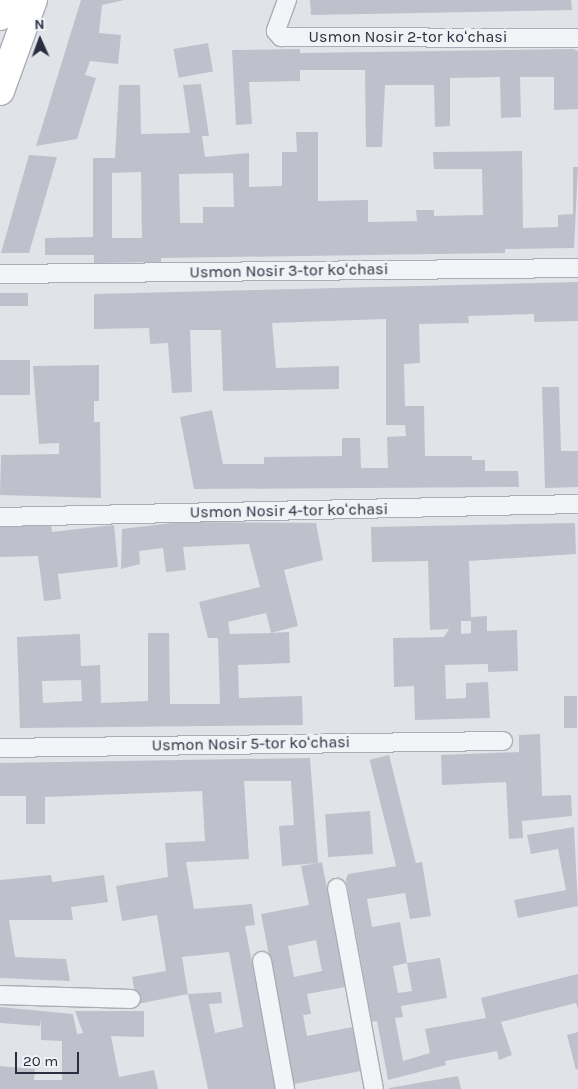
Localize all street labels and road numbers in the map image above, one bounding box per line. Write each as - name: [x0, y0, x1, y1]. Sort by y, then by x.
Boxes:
- street label: Usmon Nosir 2-tor koʻchasi: [309, 27, 507, 47]
- street label: Usmon Nosir 3-tor koʻchasi: [189, 260, 389, 282]
- street label: Usmon Nosir 4-tor koʻchasi: [190, 500, 388, 522]
- street label: Usmon Nosir 5-tor koʻchasi: [152, 733, 350, 755]

